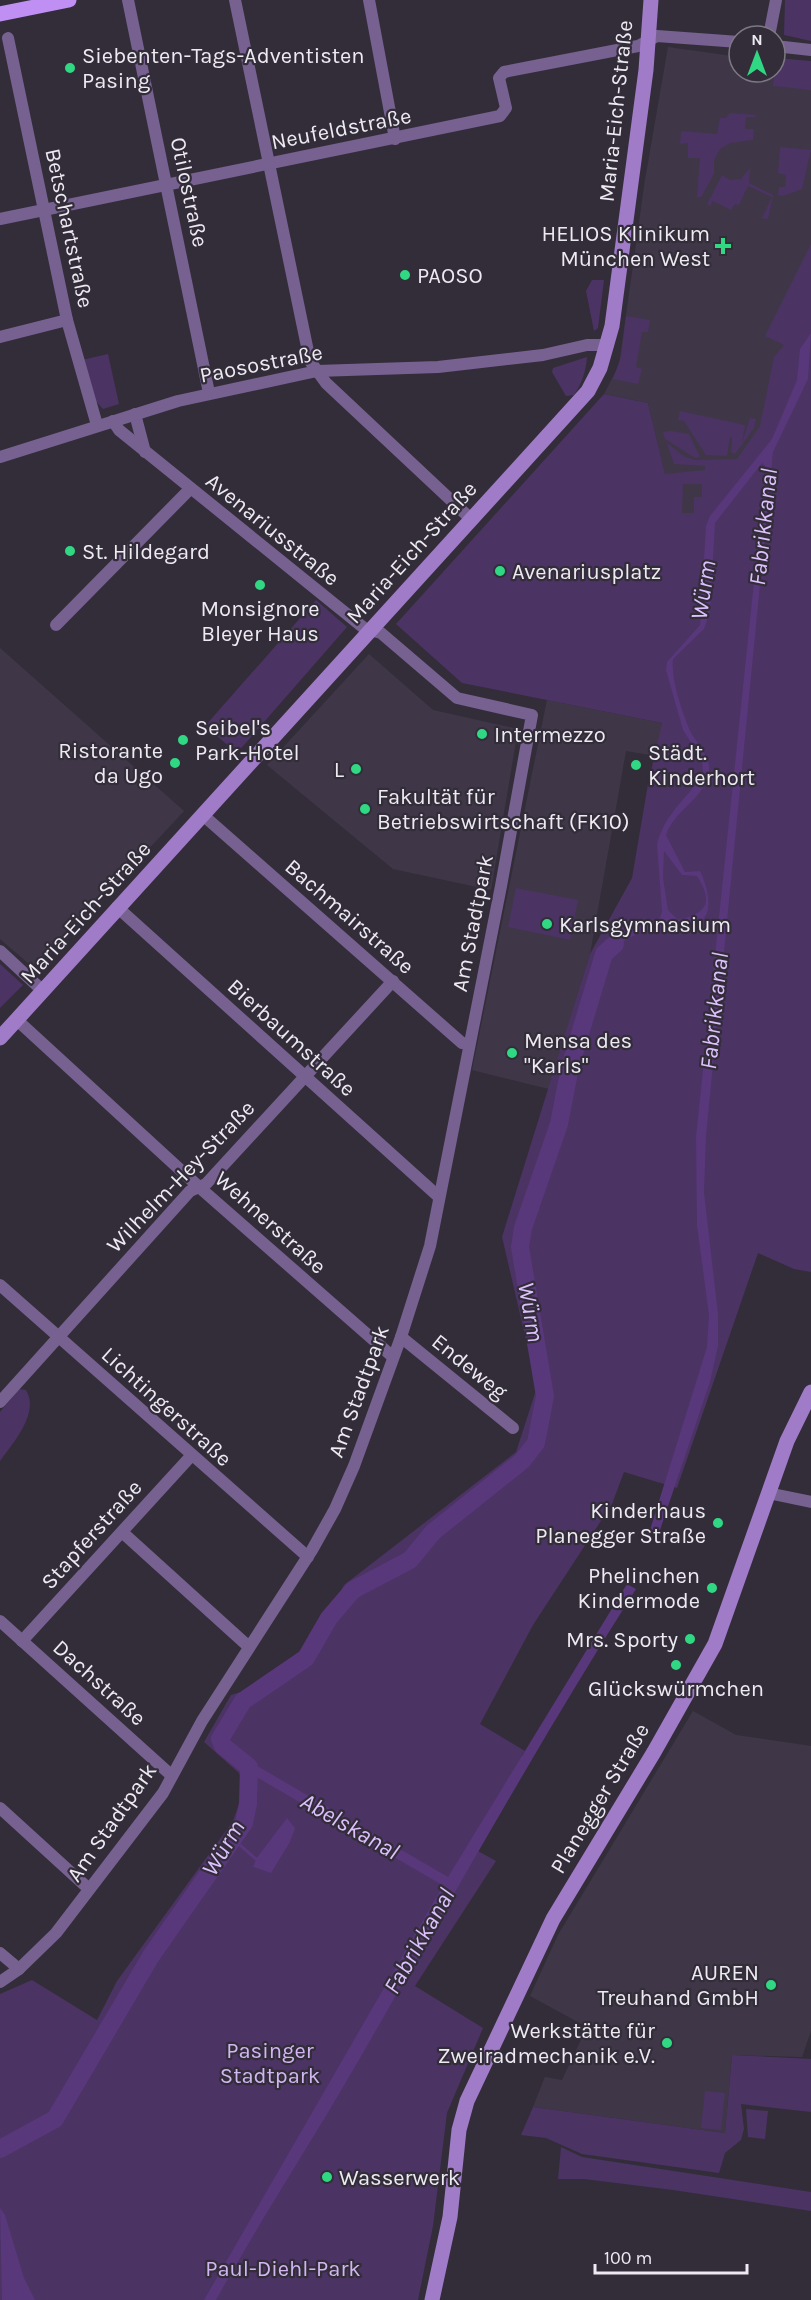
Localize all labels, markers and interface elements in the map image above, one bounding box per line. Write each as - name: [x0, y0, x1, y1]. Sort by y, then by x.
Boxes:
- street label: Maria-Eich-Straße: [594, 19, 638, 203]
- north arrow: [727, 24, 787, 84]
- text: N: [751, 30, 763, 49]
- place label: Siebenten-Tags-Adventisten Pasing: [82, 43, 365, 94]
- marker: Siebenten-Tags-Adventisten Pasing: [63, 61, 77, 75]
- street label: Neufeldstraße: [269, 103, 414, 155]
- street label: Otilostraße: [165, 135, 213, 250]
- street label: Betschartstraße: [39, 146, 99, 310]
- place label: HELIOS Klinikum München West: [542, 221, 710, 272]
- marker: HELIOS Klinikum München West: [714, 237, 732, 255]
- place label: PAOSO: [417, 263, 483, 289]
- marker: PAOSO: [398, 268, 412, 282]
- street label: Paosostraße: [198, 339, 325, 389]
- water label: Fabrikkanal: [743, 467, 783, 587]
- street label: Avenariusstraße: [200, 468, 344, 591]
- street label: Maria-Eich-Straße: [341, 476, 483, 629]
- place label: St. Hildegard: [82, 539, 210, 565]
- marker: St. Hildegard: [63, 544, 77, 558]
- water label: Würm: [684, 558, 722, 622]
- place label: Avenariusplatz: [512, 559, 661, 585]
- marker: Avenariusplatz: [493, 564, 507, 578]
- marker: Monsignore Bleyer Haus: [253, 578, 267, 592]
- place label: Monsignore Bleyer Haus: [200, 596, 320, 647]
- place label: Seibel's Park-Hotel: [195, 715, 300, 766]
- place label: Intermezzo: [494, 722, 606, 748]
- marker: Intermezzo: [475, 727, 489, 741]
- marker: Seibel's Park-Hotel: [176, 733, 190, 747]
- place label: Ristorante da Ugo: [58, 738, 163, 789]
- place label: Städt. Kinderhort: [648, 740, 755, 791]
- marker: Ristorante da Ugo: [168, 756, 182, 770]
- place label: L: [334, 757, 345, 783]
- marker: Städt. Kinderhort: [629, 758, 643, 772]
- marker: L: [349, 762, 363, 776]
- place label: Fakultät für Betriebswirtschaft (FK10): [377, 784, 630, 835]
- marker: Fakultät für Betriebswirtschaft (FK10): [358, 802, 372, 816]
- street label: Maria-Eich-Straße: [15, 836, 157, 989]
- street label: Am Stadtpark: [447, 853, 499, 994]
- street label: Bachmairstraße: [280, 854, 419, 980]
- place label: Karlsgymnasium: [559, 912, 731, 938]
- marker: Karlsgymnasium: [540, 917, 554, 931]
- water label: Fabrikkanal: [694, 951, 734, 1071]
- street label: Bierbaumstraße: [222, 973, 361, 1102]
- place label: Mensa des "Karls": [524, 1028, 632, 1079]
- marker: Mensa des "Karls": [505, 1046, 519, 1060]
- street label: Wilhelm-Hey-Straße: [101, 1095, 260, 1258]
- street label: Wehnerstraße: [209, 1166, 331, 1279]
- water label: Würm: [512, 1280, 550, 1344]
- street label: Am Stadtpark: [323, 1322, 395, 1461]
- street label: Endeweg: [426, 1328, 513, 1405]
- street label: Lichtingerstraße: [96, 1342, 237, 1472]
- street label: Stapferstraße: [36, 1475, 148, 1595]
- place label: Kinderhaus Planegger Straße: [535, 1498, 706, 1549]
- marker: Kinderhaus Planegger Straße: [711, 1516, 725, 1530]
- place label: Phelinchen Kindermode: [578, 1563, 700, 1614]
- marker: Phelinchen Kindermode: [705, 1581, 719, 1595]
- place label: Mrs. Sporty: [566, 1627, 678, 1653]
- marker: Mrs. Sporty: [683, 1632, 697, 1646]
- street label: Dachstraße: [48, 1634, 151, 1731]
- marker: Glückswürmchen: [669, 1658, 683, 1672]
- place label: Glückswürmchen: [588, 1676, 764, 1702]
- street label: Planegger Straße: [545, 1719, 655, 1878]
- street label: Am Stadtpark: [61, 1758, 162, 1887]
- water label: Abelskanal: [296, 1787, 404, 1865]
- water label: Würm: [195, 1815, 251, 1881]
- water label: Fabrikkanal: [377, 1883, 461, 1999]
- place label: AUREN Treuhand GmbH: [598, 1960, 759, 2011]
- marker: AUREN Treuhand GmbH: [764, 1978, 778, 1992]
- place label: Werkstätte für Zweiradmechanik e.V.: [437, 2018, 655, 2069]
- marker: Werkstätte für Zweiradmechanik e.V.: [660, 2036, 674, 2050]
- park label: Pasinger Stadtpark: [220, 2038, 320, 2089]
- place label: Wasserwerk: [339, 2165, 460, 2191]
- marker: Wasserwerk: [320, 2170, 334, 2184]
- scale bar: [595, 2237, 746, 2275]
- text: 100 m: [604, 2247, 652, 2269]
- park label: Paul-Diehl-Park: [205, 2256, 361, 2282]

